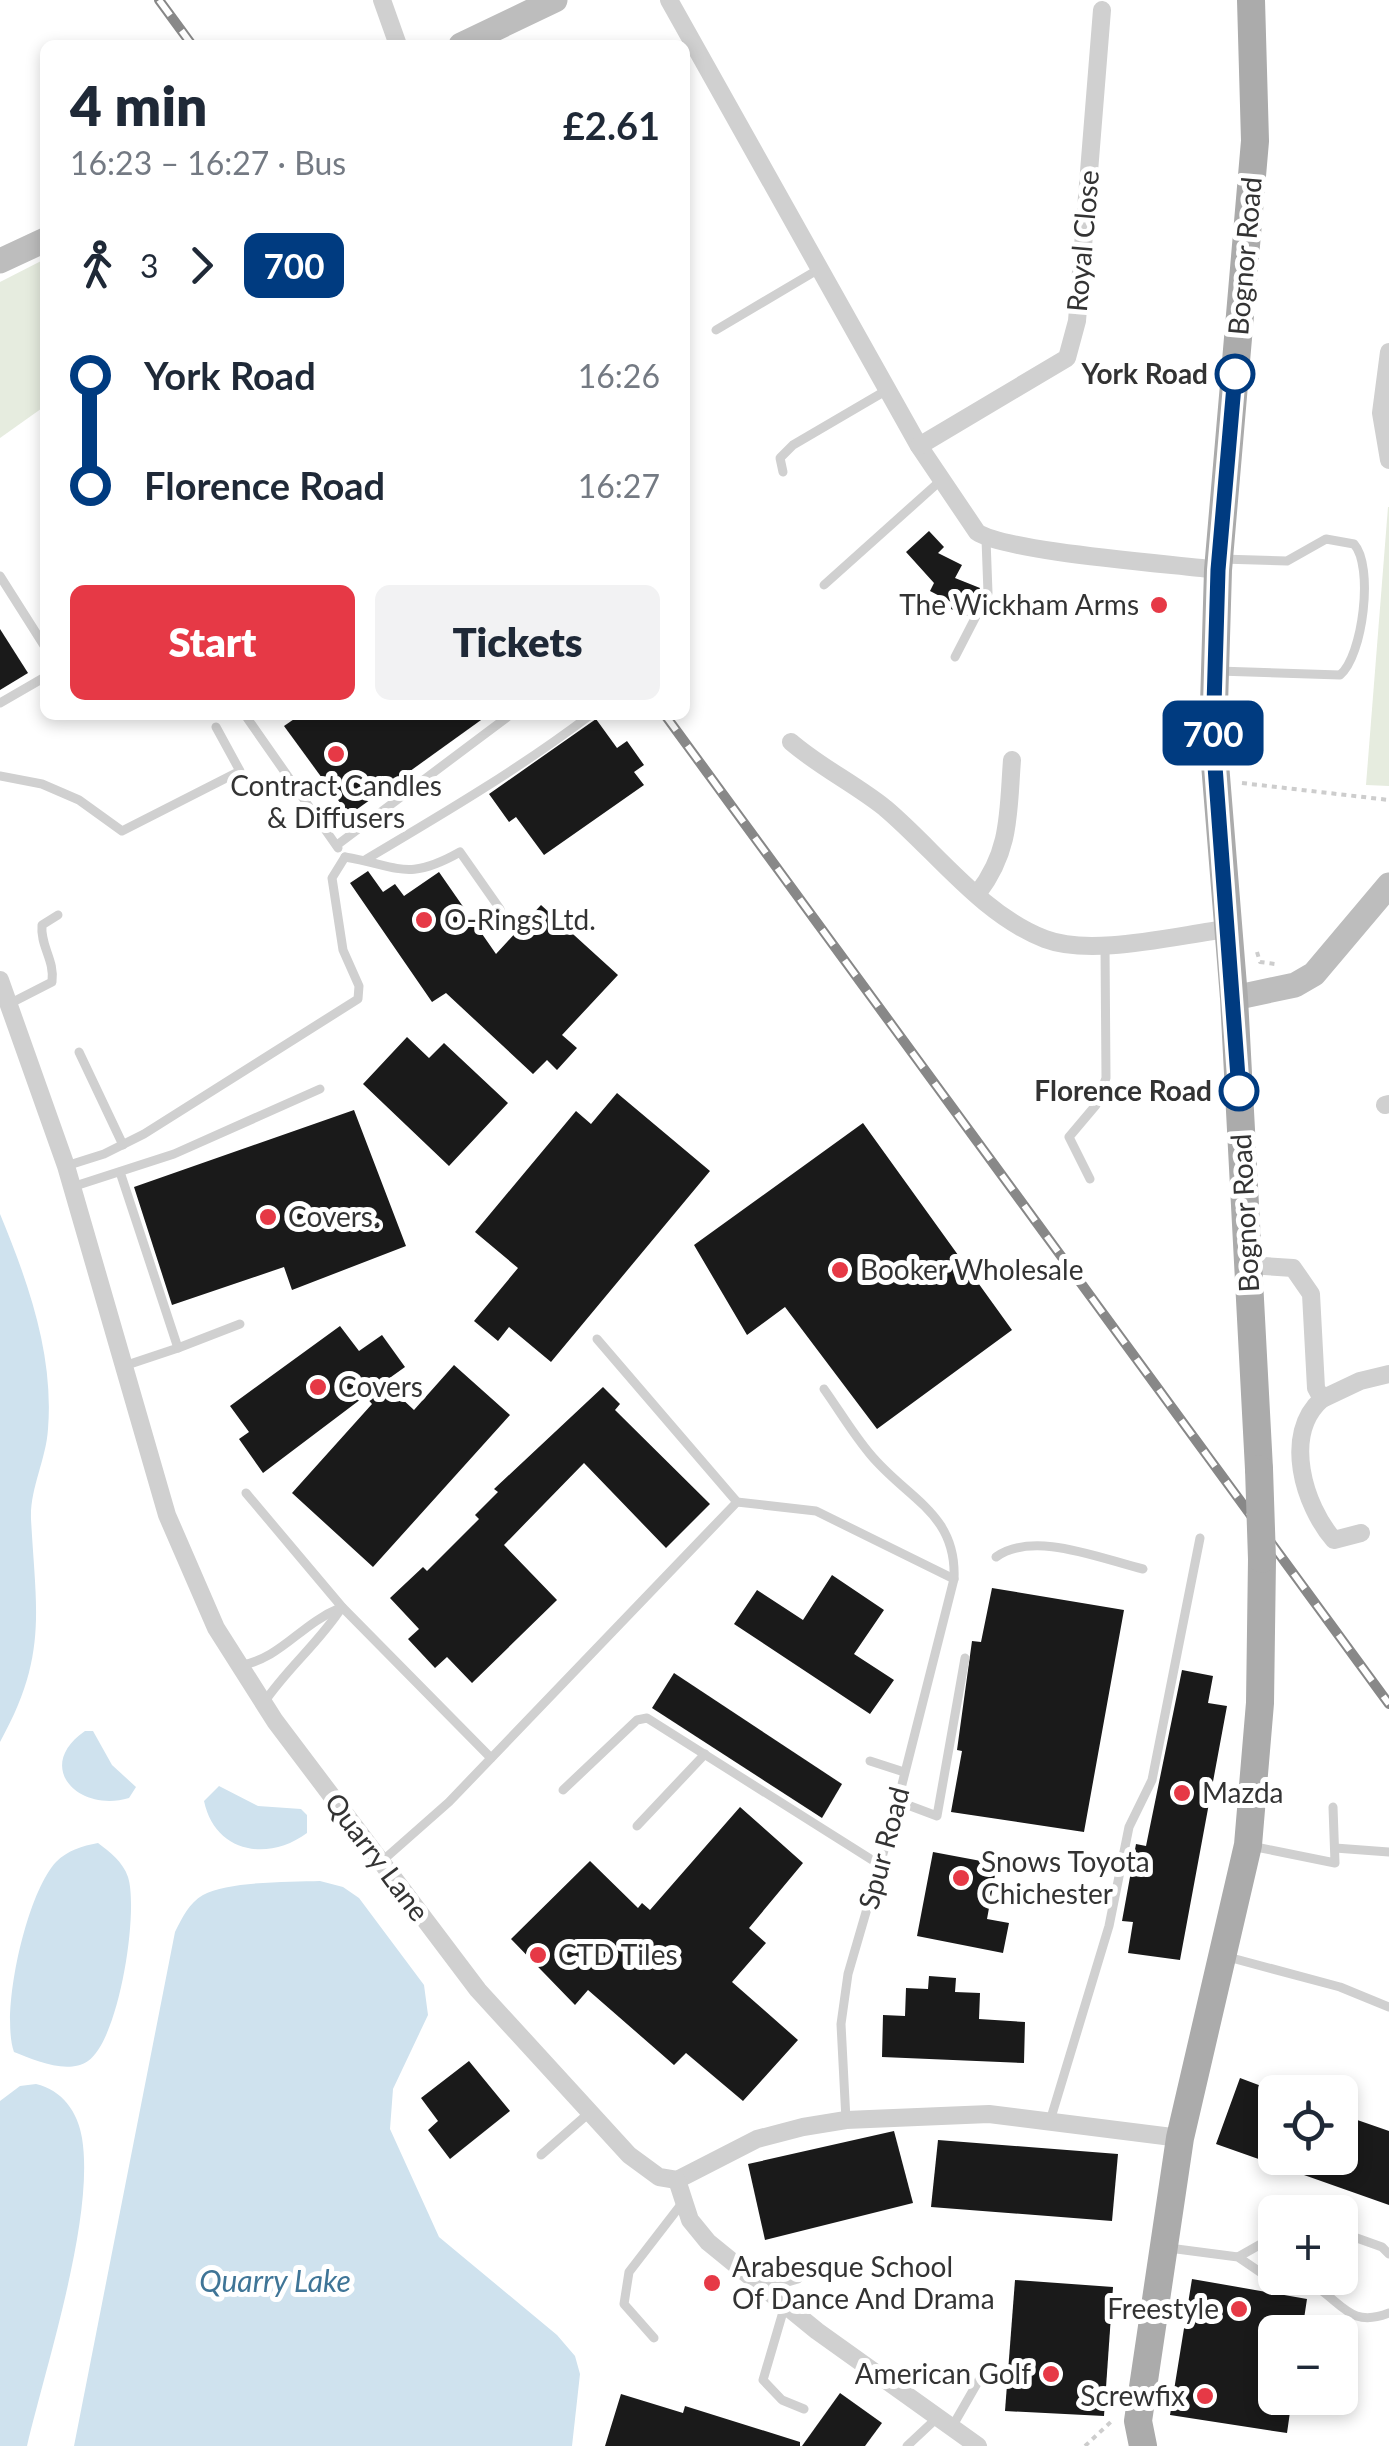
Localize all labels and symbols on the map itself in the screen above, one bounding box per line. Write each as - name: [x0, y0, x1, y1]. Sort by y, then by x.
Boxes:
- street label: Royal Close: [1059, 169, 1105, 313]
- street label: Bognor Road: [1220, 175, 1268, 336]
- marker: York Road: [1216, 355, 1254, 393]
- place label: York Road: [1080, 356, 1208, 390]
- place label: The Wickham Arms: [899, 587, 1139, 621]
- marker: The Wickham Arms: [1148, 594, 1170, 616]
- line badge: 700: [1156, 700, 1270, 766]
- marker: Contract Candles & Diffusers: [325, 743, 347, 765]
- place label: Contract Candles & Diffusers: [230, 768, 442, 834]
- place label: O-Rings Ltd.: [444, 902, 596, 936]
- marker: O-Rings Ltd.: [413, 909, 435, 931]
- marker: Florence Road: [1220, 1072, 1258, 1110]
- place label: Florence Road: [1034, 1073, 1212, 1107]
- street label: Bognor Road: [1223, 1133, 1265, 1293]
- place label: Covers.: [288, 1199, 380, 1233]
- marker: Covers.: [257, 1206, 279, 1228]
- place label: Booker Wholesale: [860, 1252, 1083, 1286]
- marker: Booker Wholesale: [829, 1259, 851, 1281]
- place label: Covers: [338, 1369, 423, 1403]
- marker: Covers: [307, 1376, 329, 1398]
- place label: Mazda: [1202, 1775, 1284, 1809]
- marker: Mazda: [1171, 1782, 1193, 1804]
- street label: Spur Road: [850, 1783, 916, 1913]
- street label: Quarry Lane: [319, 1786, 437, 1927]
- place label: Snows Toyota Chichester: [981, 1844, 1150, 1910]
- marker: Snows Toyota Chichester: [950, 1867, 972, 1889]
- place label: CTD Tiles: [558, 1937, 678, 1971]
- marker: CTD Tiles: [527, 1944, 549, 1966]
- place label: Arabesque School Of Dance And Drama: [732, 2249, 995, 2315]
- water label: Quarry Lake: [199, 2262, 351, 2298]
- marker: Arabesque School Of Dance And Drama: [701, 2272, 723, 2294]
- place label: Freestyle: [1107, 2291, 1219, 2325]
- marker: Freestyle: [1228, 2298, 1250, 2320]
- place label: American Golf: [855, 2356, 1031, 2390]
- marker: American Golf: [1040, 2363, 1062, 2385]
- place label: Screwfix: [1080, 2378, 1185, 2412]
- marker: Screwfix: [1194, 2385, 1216, 2407]

